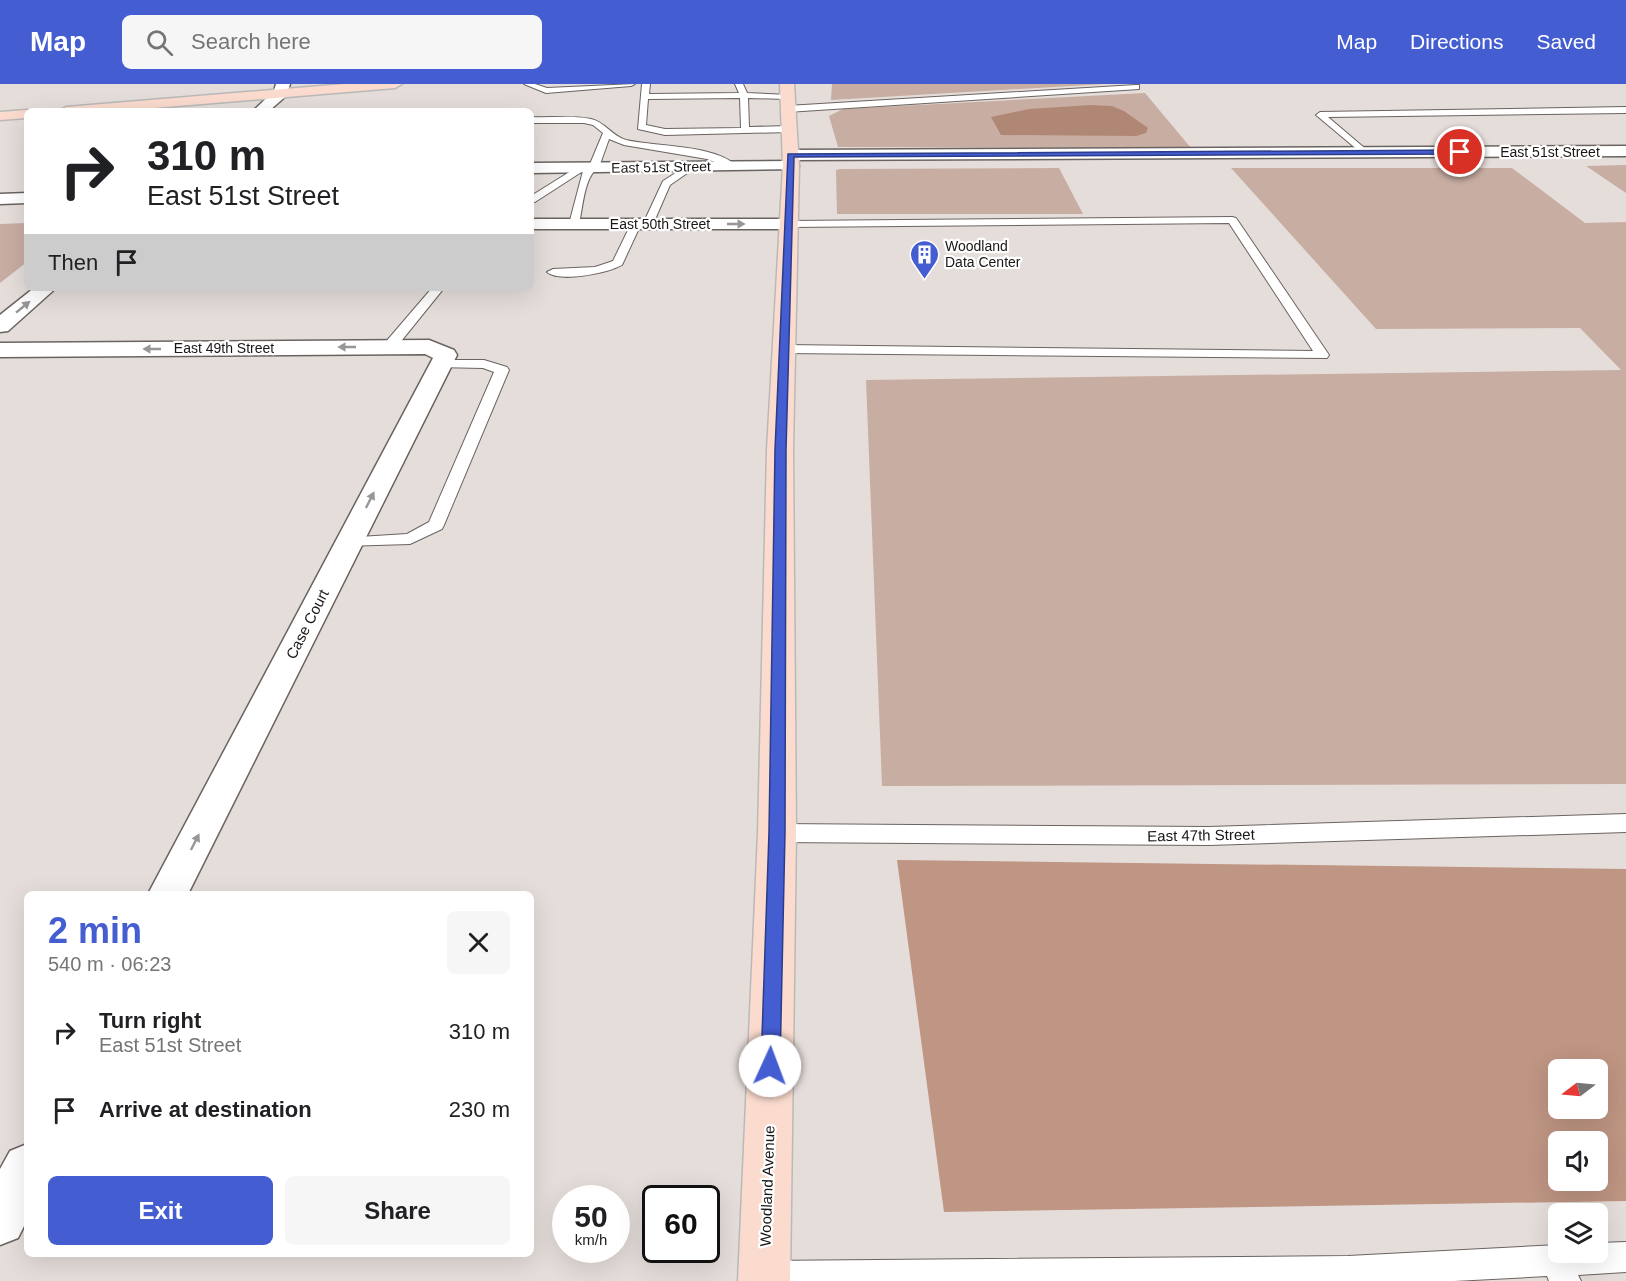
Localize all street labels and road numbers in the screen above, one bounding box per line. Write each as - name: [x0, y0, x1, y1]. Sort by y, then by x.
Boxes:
- street label: East 51st Street: [1500, 144, 1600, 160]
- street label: East 51st Street: [611, 158, 711, 176]
- street label: East 50th Street: [610, 216, 710, 232]
- street label: East 49th Street: [174, 340, 274, 356]
- street label: Case Court: [282, 586, 332, 662]
- street label: East 47th Street: [1147, 826, 1256, 844]
- street label: Woodland Avenue: [756, 1125, 778, 1247]

